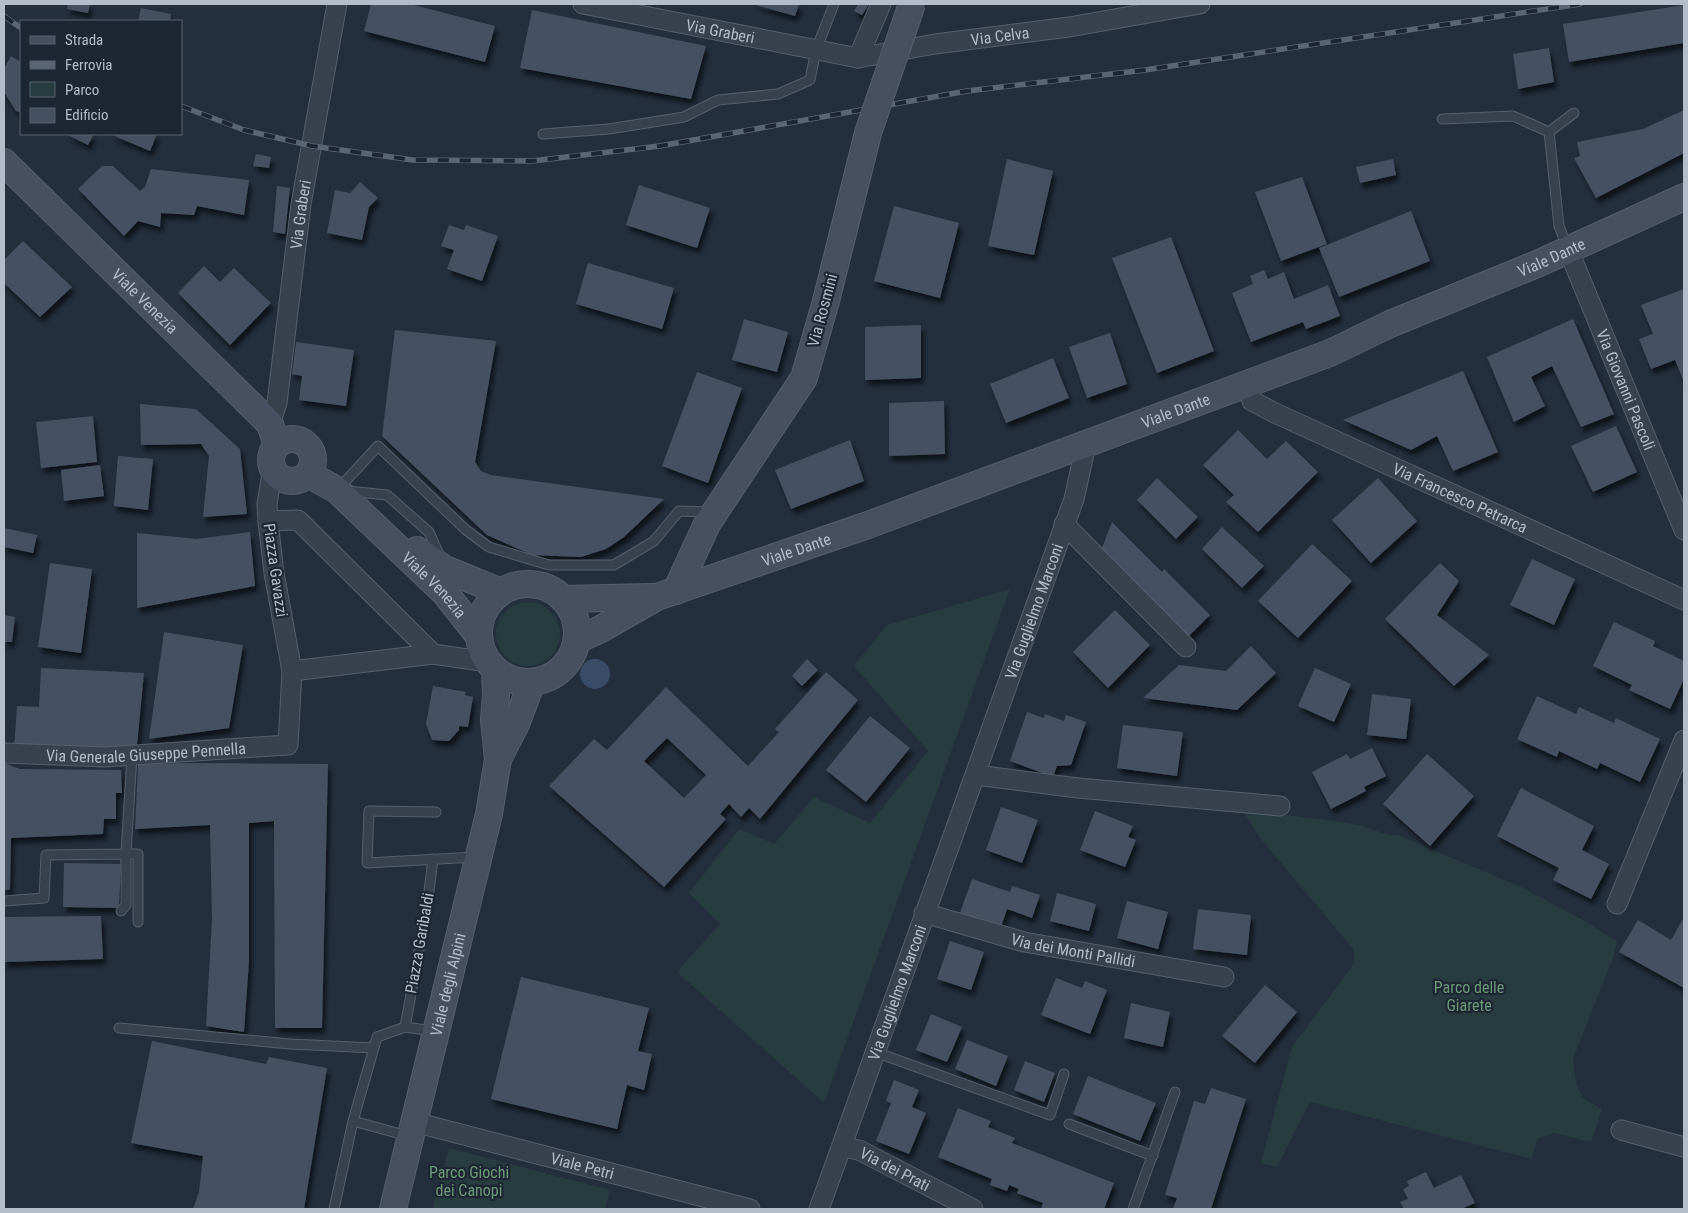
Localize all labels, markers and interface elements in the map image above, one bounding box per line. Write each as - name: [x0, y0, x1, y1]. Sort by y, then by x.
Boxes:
- street label: Via Graberi: [684, 15, 756, 47]
- legend: [20, 20, 182, 135]
- street label: Via Celva: [970, 23, 1030, 49]
- text: Strada: [65, 31, 103, 49]
- text: Ferrovia: [65, 56, 113, 74]
- text: Parco: [65, 81, 99, 99]
- text: Edificio: [65, 106, 108, 124]
- street label: Via Graberi: [287, 179, 315, 250]
- street label: Viale Dante: [1515, 234, 1588, 281]
- street label: Viale Venezia: [108, 265, 182, 338]
- street label: Via Rosmini: [804, 271, 841, 349]
- street label: Via Giovanni Pascoli: [1592, 327, 1659, 453]
- street label: Viale Dante: [1139, 390, 1213, 432]
- street label: Via Francesco Petrarca: [1390, 459, 1530, 537]
- street label: Piazza Gavazzi: [260, 522, 292, 618]
- street label: Viale Dante: [759, 529, 833, 571]
- street label: Via Guglielmo Marconi: [1001, 541, 1067, 682]
- street label: Viale Venezia: [398, 548, 470, 622]
- street label: Via Generale Giuseppe Pennella: [45, 739, 246, 767]
- street label: Piazza Garibaldi: [401, 891, 438, 995]
- street label: Via Guglielmo Marconi: [864, 922, 930, 1063]
- street label: Via dei Monti Pallidi: [1009, 930, 1137, 971]
- street label: Viale degli Alpini: [426, 931, 470, 1038]
- park label: Parco delle Giarete: [1434, 978, 1504, 1015]
- street label: Via dei Prati: [857, 1143, 933, 1195]
- street label: Viale Petri: [549, 1149, 616, 1183]
- park label: Parco Giochi dei Canopi: [429, 1163, 509, 1200]

